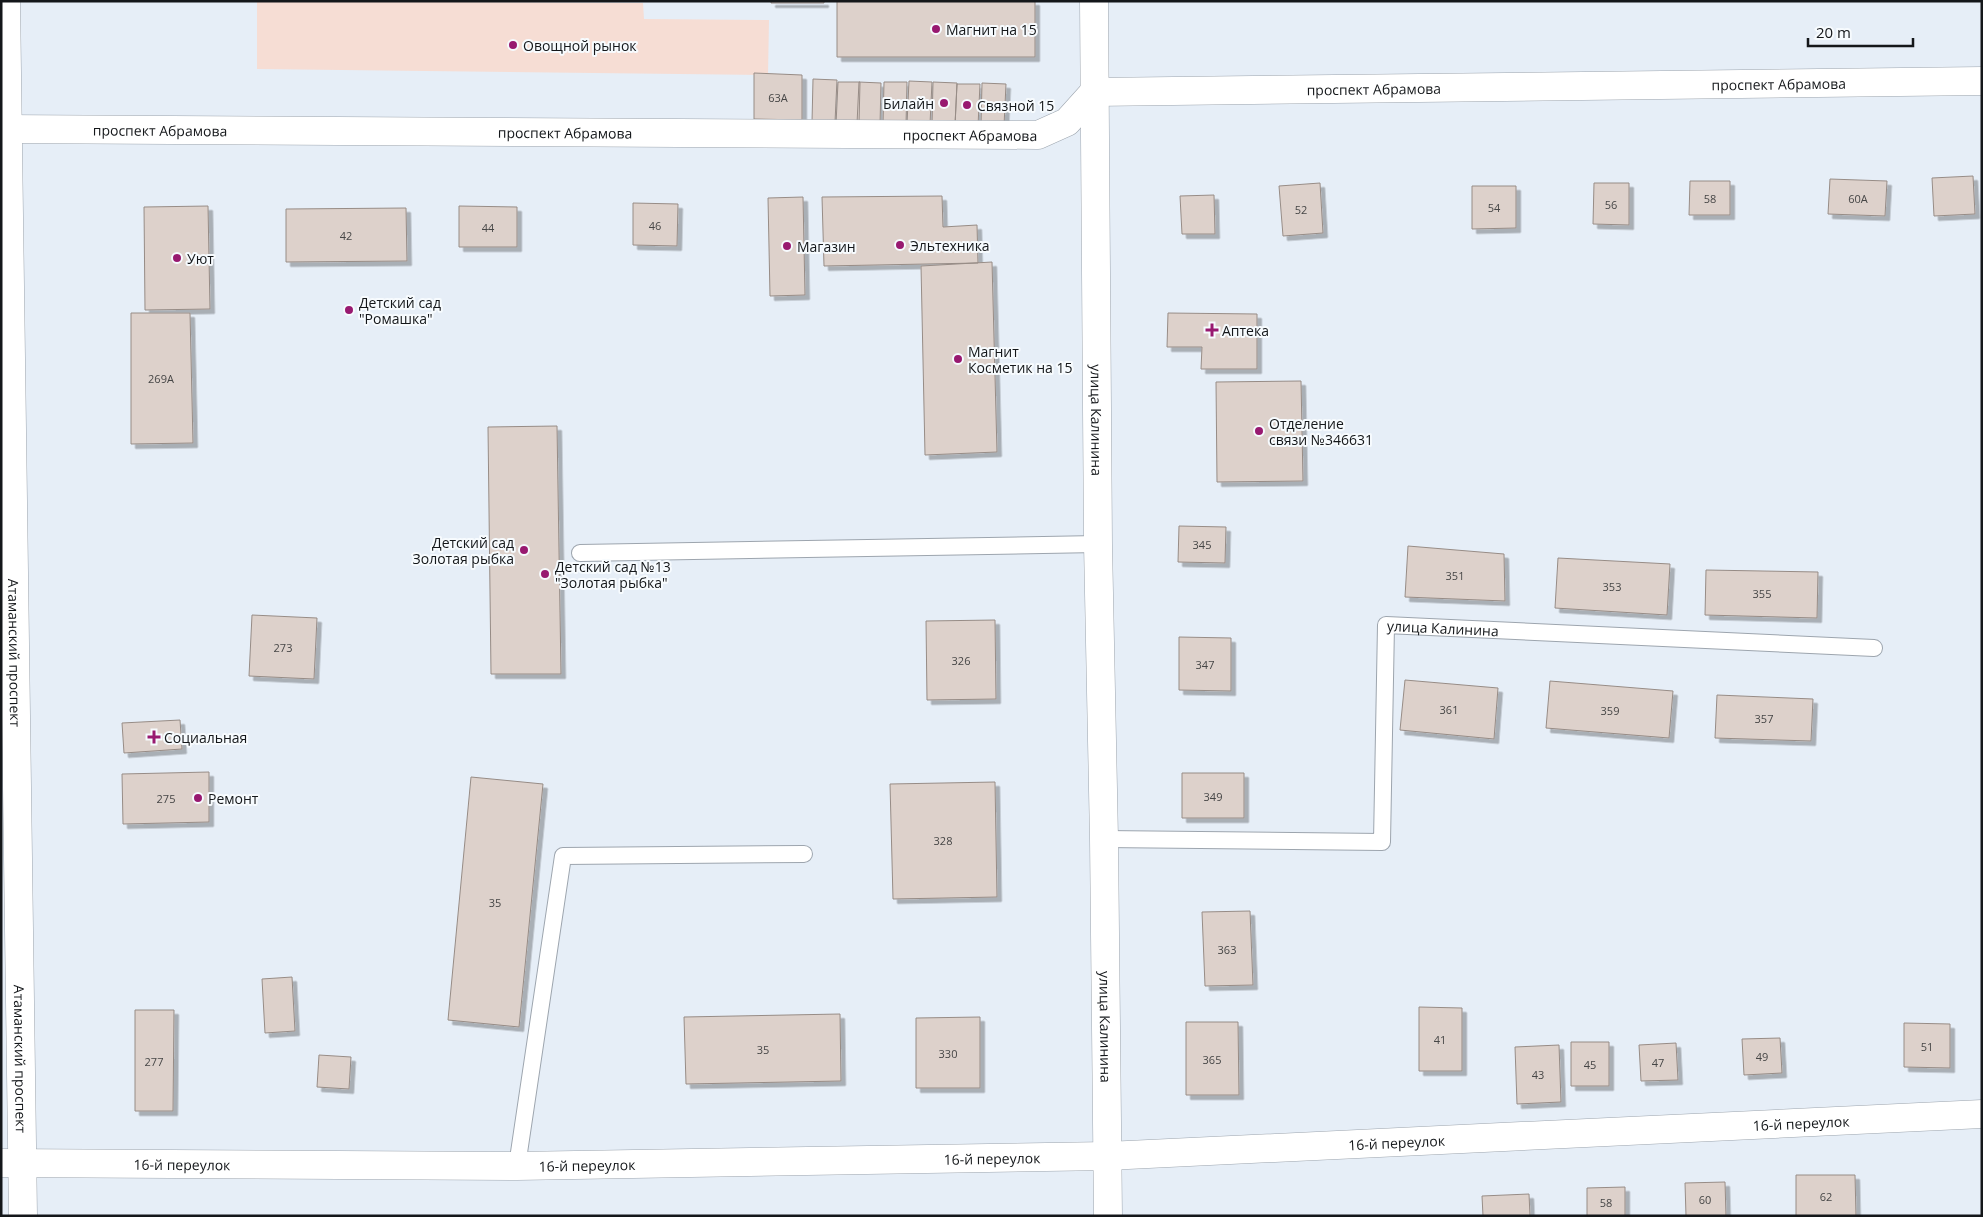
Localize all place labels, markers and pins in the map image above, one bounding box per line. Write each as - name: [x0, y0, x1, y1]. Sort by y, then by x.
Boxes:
- place label: Магнит на 15: [946, 20, 1037, 39]
- marker: Магнит на 15: [930, 23, 942, 35]
- place label: Овощной рынок: [523, 36, 637, 55]
- marker: Овощной рынок: [507, 39, 519, 51]
- place label: Билайн: [883, 94, 934, 113]
- place label: Связной 15: [977, 96, 1054, 115]
- marker: Билайн: [938, 97, 950, 109]
- marker: Связной 15: [961, 99, 973, 111]
- place label: Эльтехника: [910, 236, 990, 255]
- place label: Магазин: [797, 237, 856, 256]
- marker: Эльтехника: [894, 239, 906, 251]
- marker: Магазин: [781, 240, 793, 252]
- place label: Уют: [187, 249, 214, 268]
- marker: Уют: [171, 252, 183, 264]
- place label: Детский сад "Ромашка": [359, 293, 441, 328]
- marker: Детский сад "Ромашка": [343, 304, 355, 316]
- place label: Аптека: [1222, 321, 1269, 340]
- marker: Аптека: [1206, 324, 1218, 336]
- place label: Магнит Косметик на 15: [968, 342, 1072, 377]
- marker: Магнит Косметик на 15: [952, 353, 964, 365]
- place label: Отделение связи №346631: [1269, 414, 1373, 449]
- marker: Отделение связи №346631: [1253, 425, 1265, 437]
- place label: Детский сад Золотая рыбка: [413, 533, 514, 568]
- marker: Детский сад Золотая рыбка: [518, 544, 530, 556]
- place label: Детский сад №13 "Золотая рыбка": [555, 557, 671, 592]
- marker: Детский сад №13 "Золотая рыбка": [539, 568, 551, 580]
- place label: Социальная: [164, 728, 247, 747]
- marker: Социальная: [148, 731, 160, 743]
- place label: Ремонт: [208, 789, 259, 808]
- marker: Ремонт: [192, 792, 204, 804]

